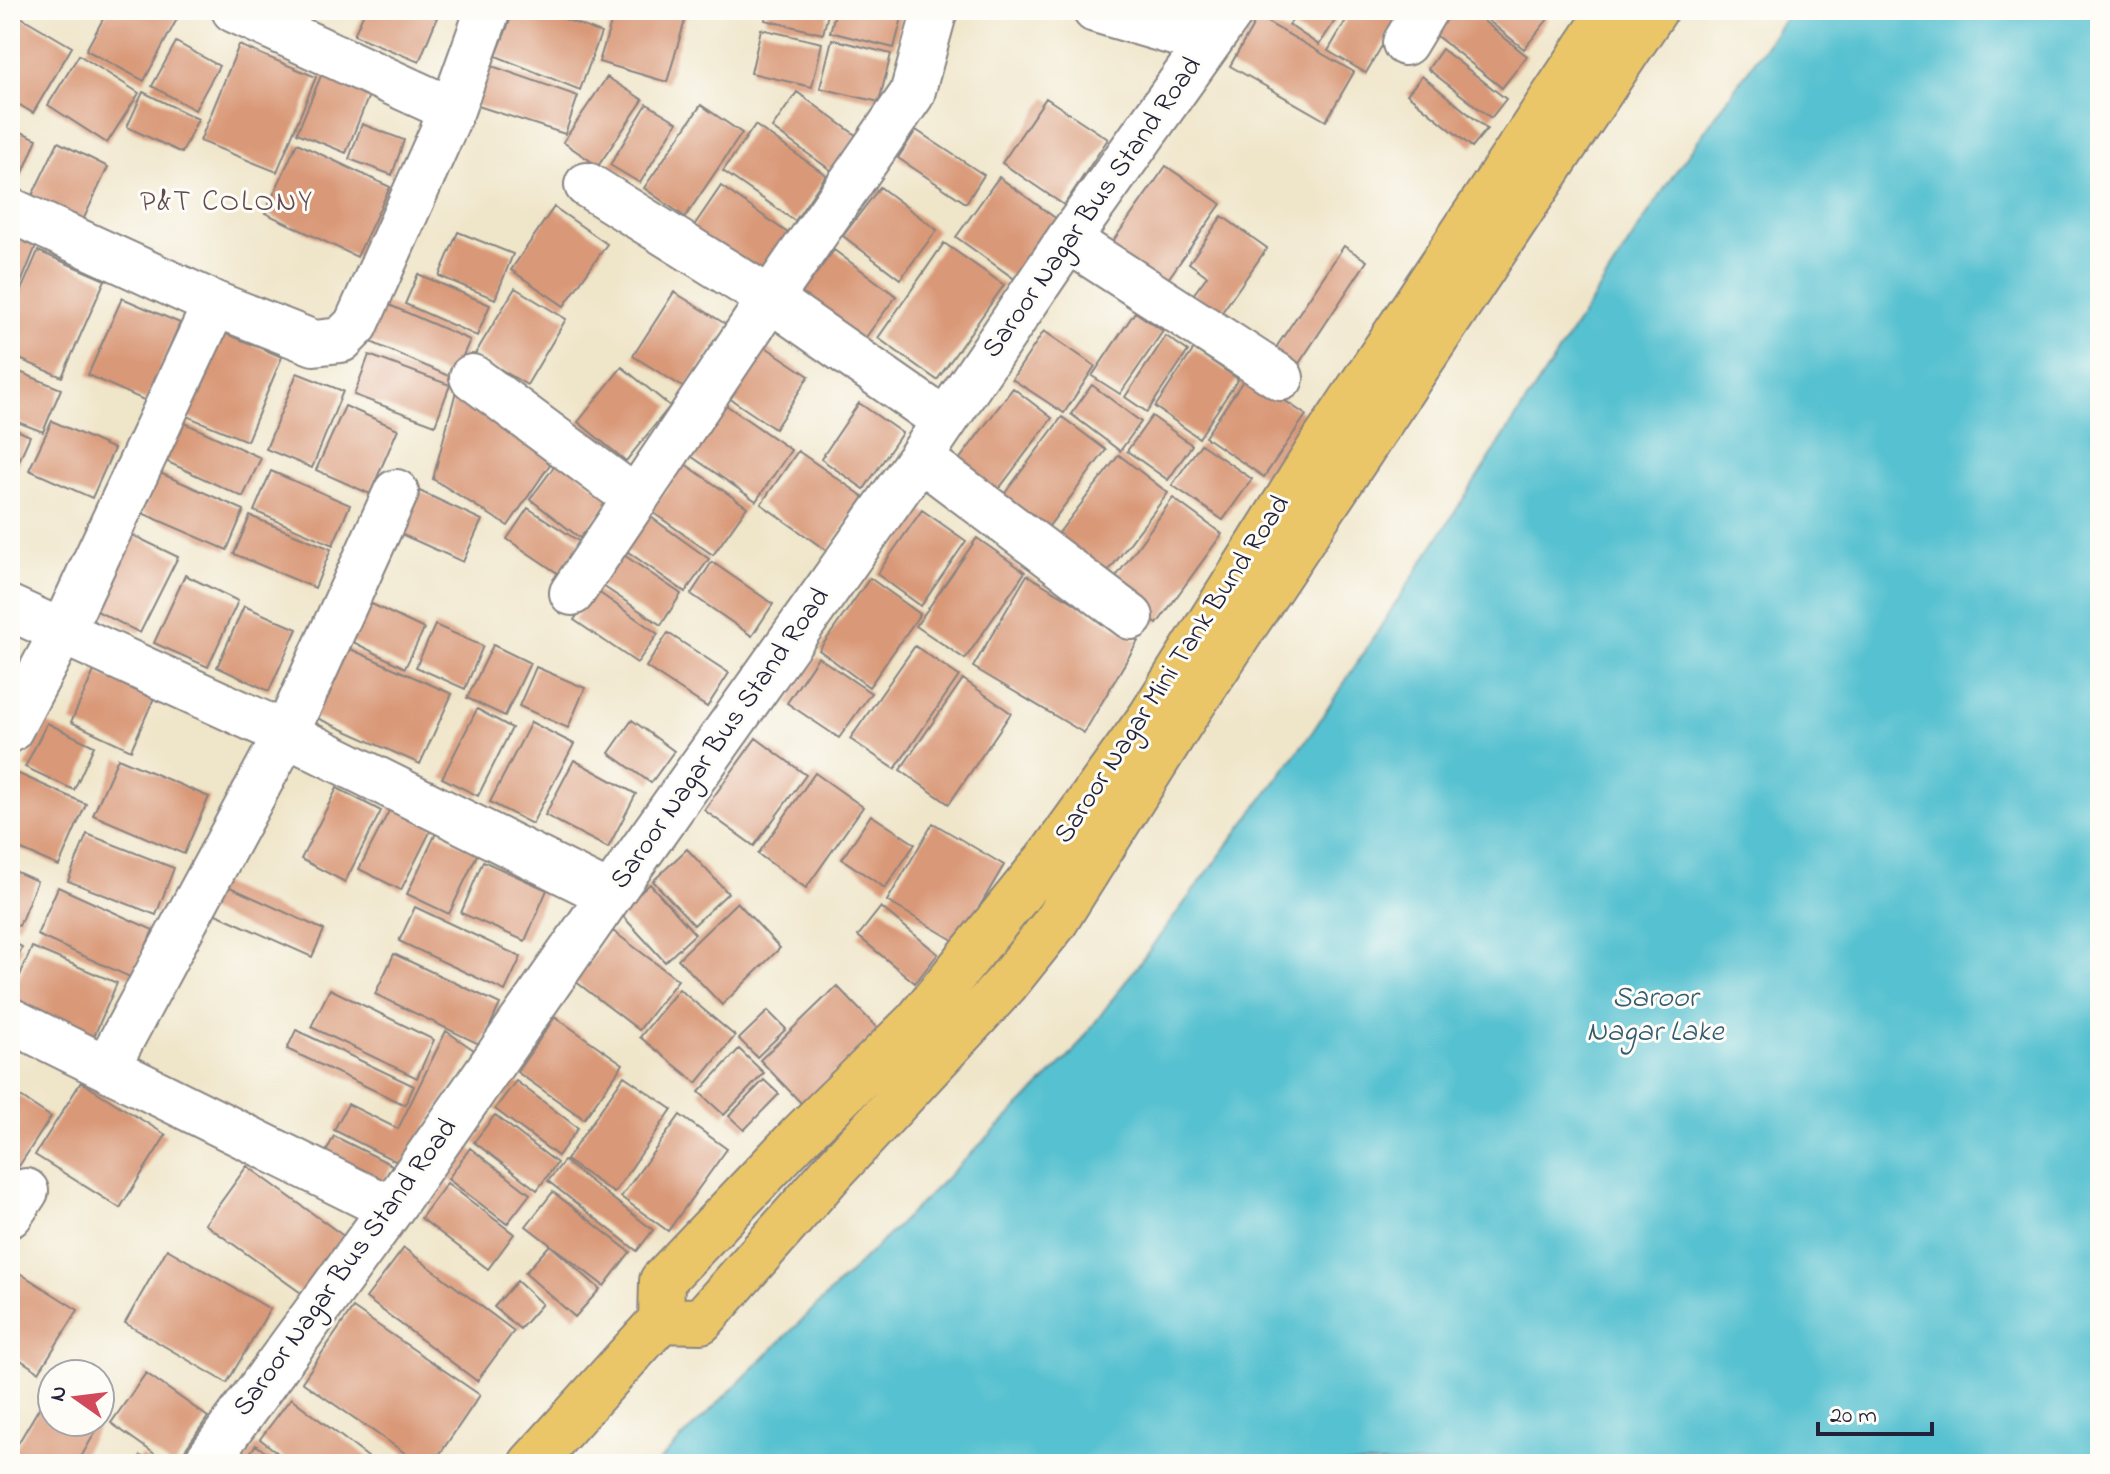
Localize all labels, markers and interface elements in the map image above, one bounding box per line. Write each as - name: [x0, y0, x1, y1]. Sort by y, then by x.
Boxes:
- street label: Saroor Nagar Bus Stand Road: [973, 49, 1213, 367]
- district label: P&T COLONY: [140, 181, 314, 225]
- street label: Saroor Nagar Mini Tank Bund Road: [1045, 487, 1302, 852]
- street label: Saroor Nagar Bus Stand Road: [601, 580, 841, 898]
- water label: Saroor Nagar Lake: [1587, 977, 1725, 1055]
- street label: Saroor Nagar Bus Stand Road: [224, 1110, 469, 1426]
- north arrow: [36, 1358, 116, 1438]
- text: N: [42, 1383, 77, 1405]
- scale bar: [1818, 1386, 1932, 1436]
- text: 20 m: [1830, 1399, 1877, 1434]

